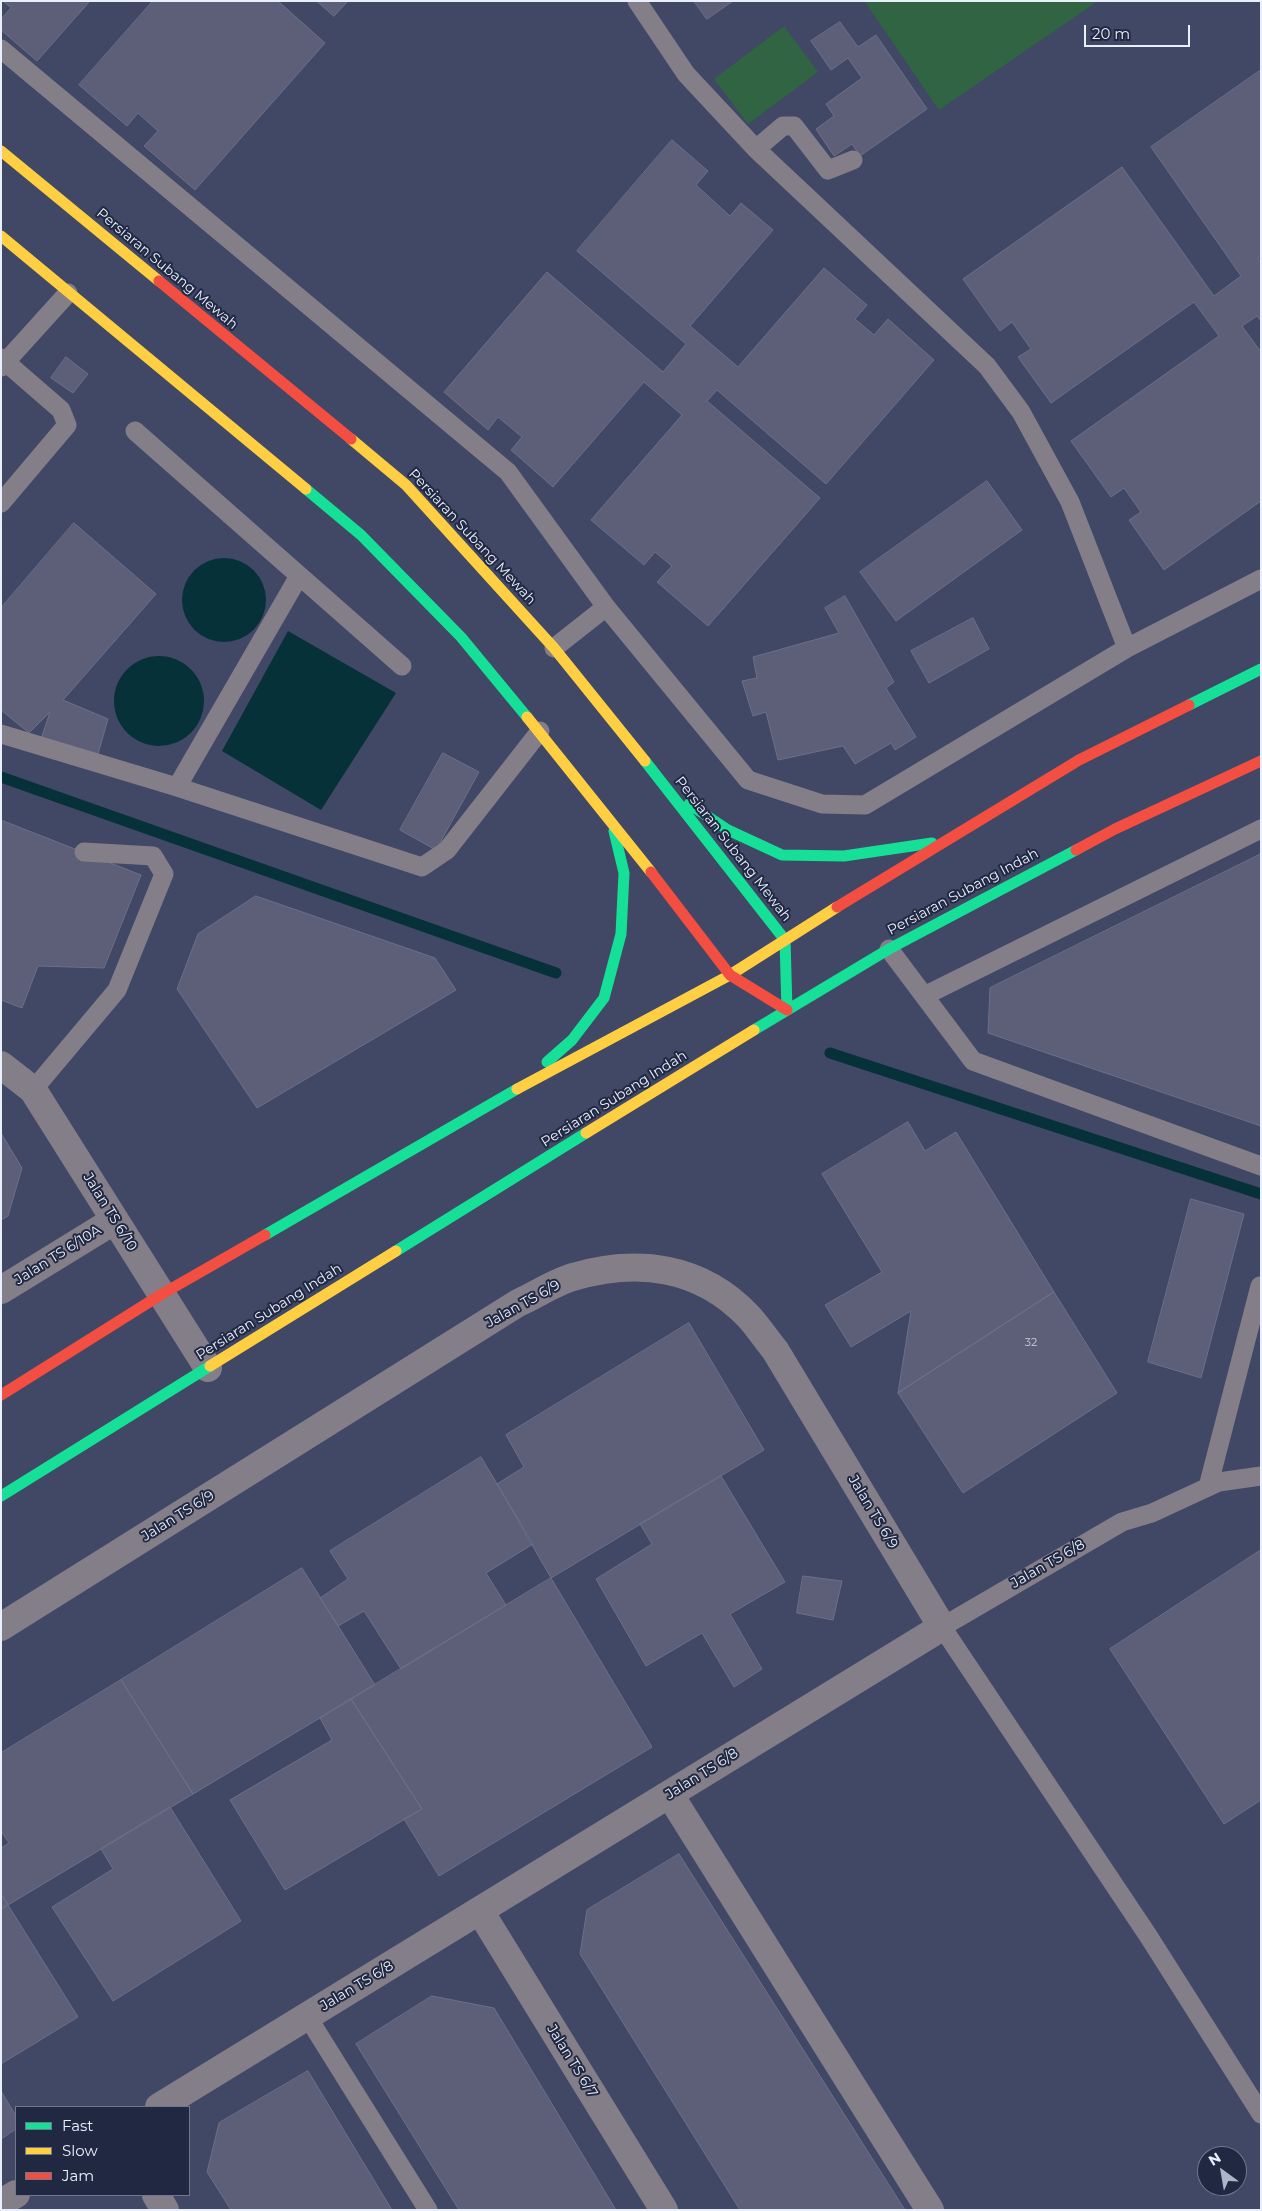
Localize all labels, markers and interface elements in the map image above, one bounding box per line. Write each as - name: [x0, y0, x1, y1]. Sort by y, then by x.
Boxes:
- scale bar: [1087, 15, 1193, 47]
- text: 20 m: [1092, 24, 1130, 43]
- street label: Persiaran Subang Mewah: [93, 205, 241, 333]
- street label: Persiaran Subang Mewah: [405, 466, 539, 608]
- street label: Persiaran Subang Mewah: [671, 773, 795, 925]
- street label: Persiaran Subang Indah: [885, 845, 1041, 939]
- street label: Persiaran Subang Indah: [538, 1047, 690, 1151]
- street label: Jalan TS 6/10: [79, 1170, 141, 1254]
- street label: Jalan TS 6/10A: [12, 1222, 104, 1288]
- street label: Persiaran Subang Indah: [193, 1260, 345, 1364]
- street label: Jalan TS 6/9: [483, 1277, 563, 1331]
- house number: 32: [1025, 1336, 1037, 1350]
- street label: Jalan TS 6/9: [845, 1472, 901, 1552]
- street label: Jalan TS 6/9: [139, 1487, 217, 1545]
- street label: Jalan TS 6/8: [1008, 1536, 1088, 1592]
- street label: Jalan TS 6/8: [663, 1745, 741, 1803]
- street label: Jalan TS 6/8: [317, 1958, 397, 2014]
- street label: Jalan TS 6/7: [543, 2022, 601, 2100]
- legend: [15, 2106, 190, 2196]
- text: Fast: [62, 2116, 93, 2135]
- text: Slow: [62, 2141, 98, 2160]
- north arrow: [1197, 2146, 1247, 2196]
- text: N: [1205, 2148, 1224, 2170]
- text: Jam: [62, 2166, 94, 2185]

